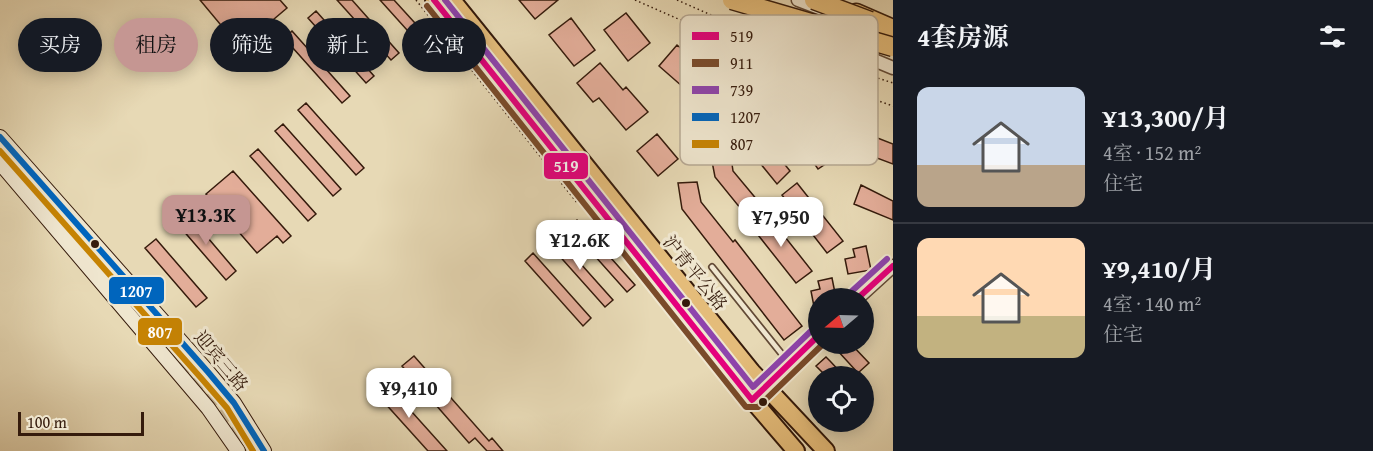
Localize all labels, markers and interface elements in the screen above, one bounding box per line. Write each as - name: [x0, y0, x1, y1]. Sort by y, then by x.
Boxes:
- legend: [680, 15, 878, 165]
- text: 4套房源: [917, 17, 1008, 56]
- chip: 买房: [18, 18, 102, 72]
- chip: 租房: [114, 18, 198, 72]
- chip: 筛选: [210, 18, 294, 72]
- chip: 新上: [306, 18, 390, 72]
- chip: 公寓: [402, 18, 486, 72]
- icon: filters: [1316, 20, 1349, 53]
- text: 519: [730, 24, 753, 48]
- text: 911: [730, 51, 753, 75]
- text: 739: [730, 78, 753, 102]
- text: ¥13,300/月: [1103, 98, 1230, 137]
- text: 1207: [730, 105, 761, 129]
- icon: home: [965, 111, 1037, 183]
- text: 807: [730, 132, 753, 156]
- text: 4室 · 152 m²: [1103, 138, 1201, 167]
- line badge: 519: [543, 152, 589, 180]
- text: 519: [554, 154, 578, 178]
- text: 住宅: [1103, 168, 1143, 197]
- pin: ¥13.3K: [157, 195, 255, 246]
- pin: ¥7,950: [732, 197, 830, 248]
- text: ¥13.3K: [176, 200, 236, 229]
- text: ¥7,950: [752, 202, 810, 231]
- pin: ¥12.6K: [531, 220, 629, 271]
- text: ¥12.6K: [550, 225, 610, 254]
- street label: 沪青平公路: [657, 229, 734, 316]
- unlabelled marker: [89, 238, 101, 250]
- text: ¥9,410/月: [1103, 249, 1216, 288]
- icon: home: [965, 262, 1037, 334]
- line badge: 1207: [108, 276, 165, 305]
- text: 1207: [119, 279, 153, 303]
- north arrow: [808, 288, 874, 354]
- map controls: [808, 288, 874, 432]
- text: 4室 · 140 m²: [1103, 289, 1201, 318]
- unlabelled marker: [680, 297, 692, 309]
- line badge: 807: [137, 317, 183, 346]
- text: 住宅: [1103, 319, 1143, 348]
- text: 807: [148, 320, 172, 344]
- street label: 迎宾三路: [188, 324, 255, 397]
- button: locate: [808, 366, 874, 432]
- pin: ¥9,410: [360, 368, 458, 419]
- text: ¥9,410: [380, 373, 438, 402]
- unlabelled marker: [757, 396, 769, 408]
- scale bar: [18, 409, 144, 436]
- text: 100 m: [27, 410, 67, 434]

